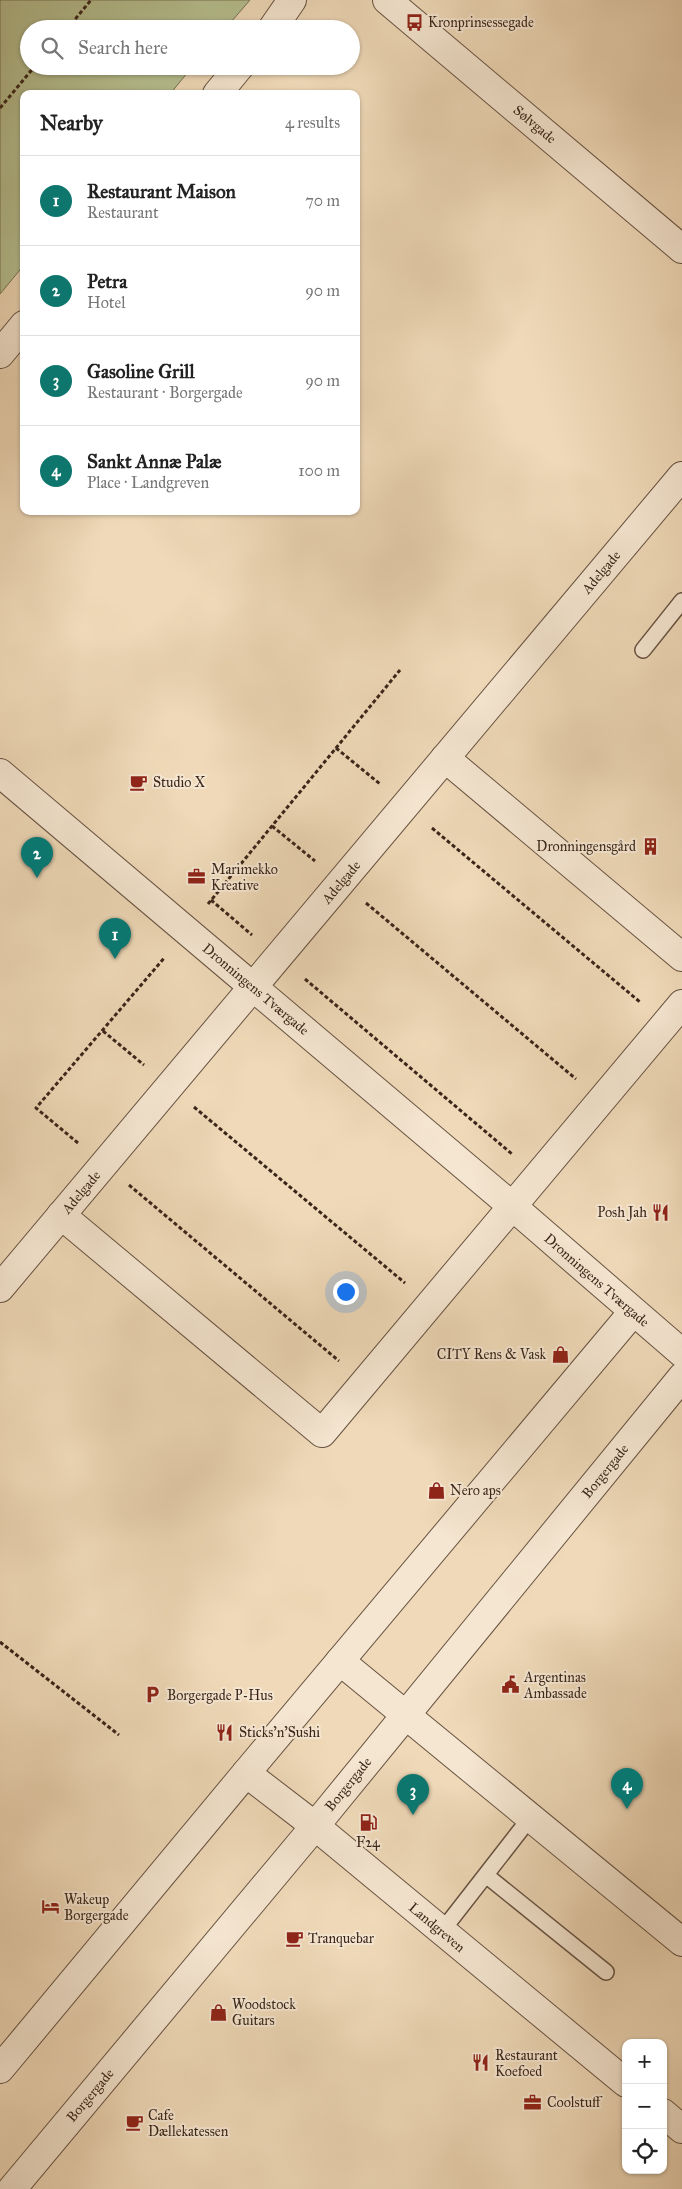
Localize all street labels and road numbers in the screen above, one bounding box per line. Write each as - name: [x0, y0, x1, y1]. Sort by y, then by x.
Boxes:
- street label: Sølvgade: [510, 102, 560, 147]
- street label: Adelgade: [578, 547, 624, 598]
- street label: Adelgade: [318, 857, 364, 908]
- street label: Dronningens Tværgade: [199, 940, 313, 1039]
- street label: Adelgade: [58, 1167, 104, 1218]
- street label: Dronningens Tværgade: [541, 1230, 653, 1331]
- street label: Borgergade: [578, 1441, 632, 1502]
- street label: Borgergade: [321, 1754, 375, 1815]
- street label: Landgreven: [405, 1899, 469, 1956]
- street label: Borgergade: [63, 2065, 118, 2126]

